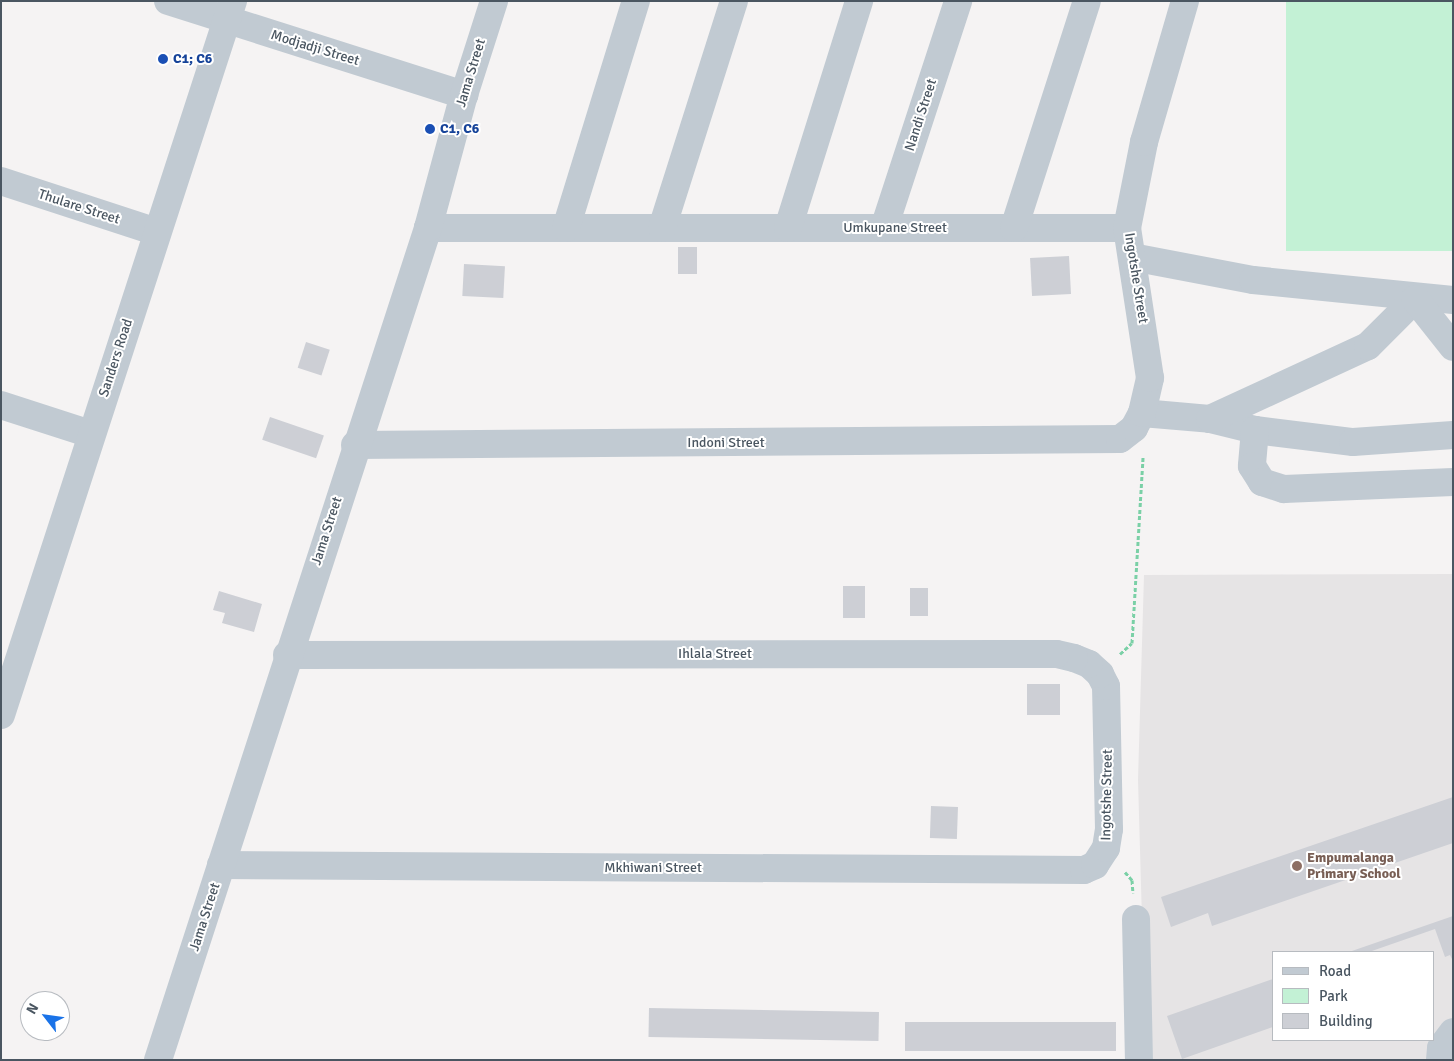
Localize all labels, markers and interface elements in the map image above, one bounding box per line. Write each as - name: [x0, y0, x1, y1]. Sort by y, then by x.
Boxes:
- street label: Modjadji Street: [269, 27, 361, 69]
- street label: Jama Street: [453, 37, 489, 109]
- place label: C1; C6: [173, 51, 212, 67]
- marker: C1; C6: [157, 53, 169, 65]
- street label: Nandi Street: [901, 77, 941, 153]
- place label: C1, C6: [440, 121, 479, 137]
- marker: C1, C6: [424, 123, 436, 135]
- street label: Thulare Street: [36, 186, 122, 228]
- street label: Umkupane Street: [843, 220, 947, 236]
- street label: Ingotshe Street: [1121, 231, 1151, 325]
- street label: Sanders Road: [95, 317, 137, 399]
- street label: Indoni Street: [687, 435, 765, 451]
- street label: Jama Street: [308, 495, 346, 567]
- street label: Ihlala Street: [678, 646, 752, 662]
- street label: Ingotshe Street: [1098, 749, 1116, 841]
- place label: Empumalanga Primary School: [1307, 850, 1401, 882]
- street label: Mkhiwani Street: [604, 860, 702, 876]
- marker: Empumalanga Primary School: [1291, 860, 1303, 872]
- street label: Jama Street: [186, 881, 224, 953]
- legend: [1272, 951, 1434, 1041]
- text: Road: [1319, 962, 1351, 980]
- text: Park: [1319, 987, 1348, 1005]
- north arrow: [20, 991, 70, 1041]
- text: N: [23, 1000, 42, 1017]
- text: Building: [1319, 1012, 1373, 1030]

